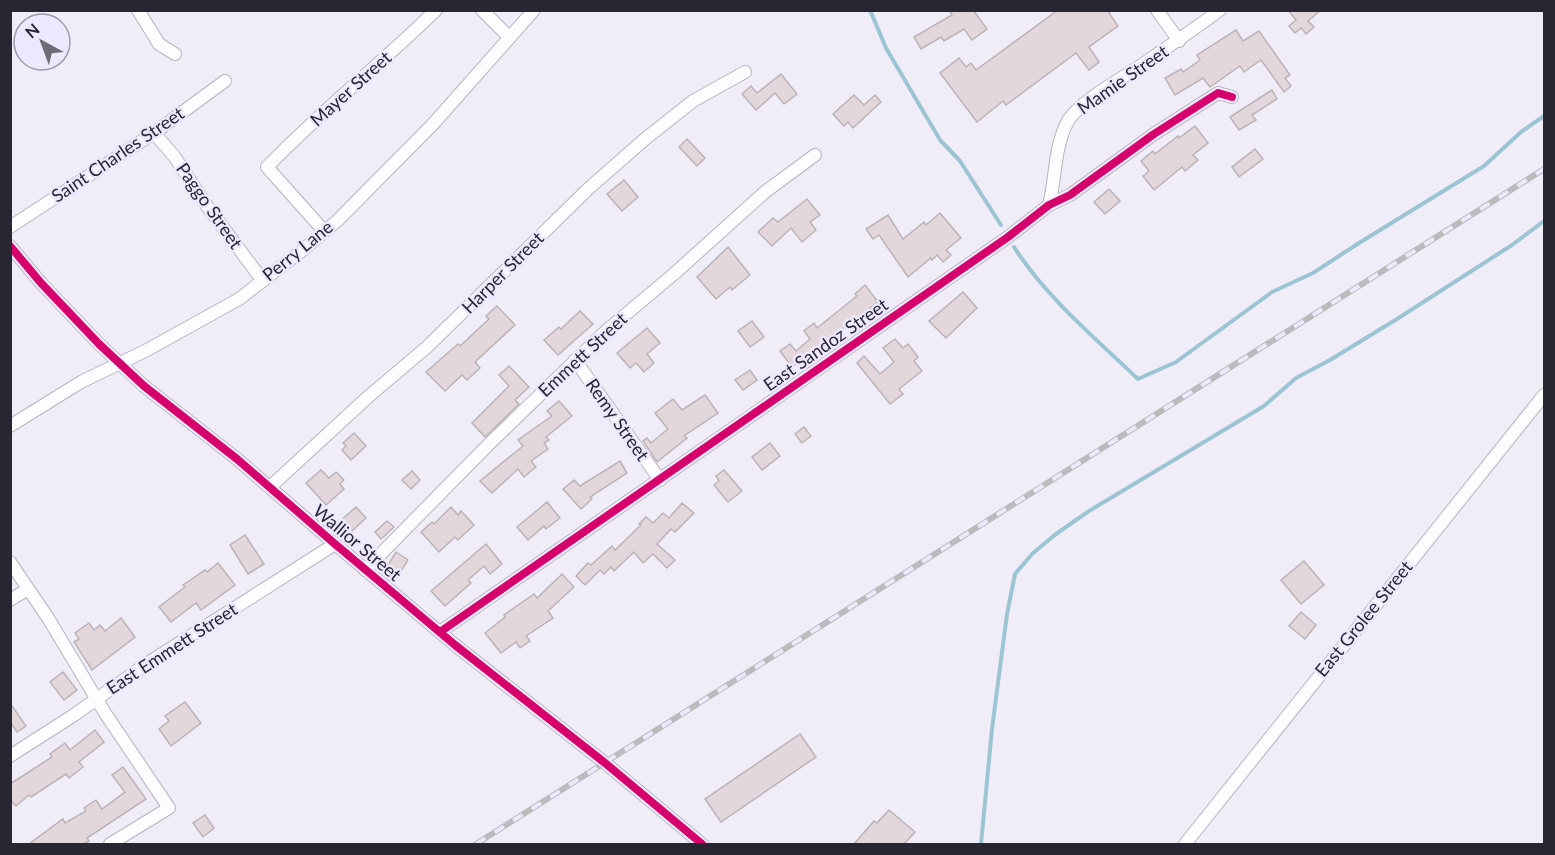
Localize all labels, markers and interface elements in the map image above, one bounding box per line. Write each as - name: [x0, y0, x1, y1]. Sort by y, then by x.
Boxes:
- north arrow: [12, 12, 72, 72]
- text: N: [21, 19, 43, 42]
- street label: Mamie Street: [1073, 39, 1173, 119]
- street label: Mayer Street: [305, 46, 396, 131]
- street label: Saint Charles Street: [47, 101, 188, 207]
- street label: Paggo Street: [172, 158, 248, 253]
- street label: Perry Lane: [258, 215, 337, 285]
- street label: Harper Street: [457, 226, 548, 318]
- street label: East Sandoz Street: [759, 293, 892, 395]
- street label: Emmett Street: [533, 307, 632, 401]
- street label: Remy Street: [581, 374, 655, 465]
- street label: Wallior Street: [309, 499, 406, 586]
- street label: East Grolee Street: [1310, 556, 1417, 681]
- street label: East Emmett Street: [102, 597, 241, 699]

